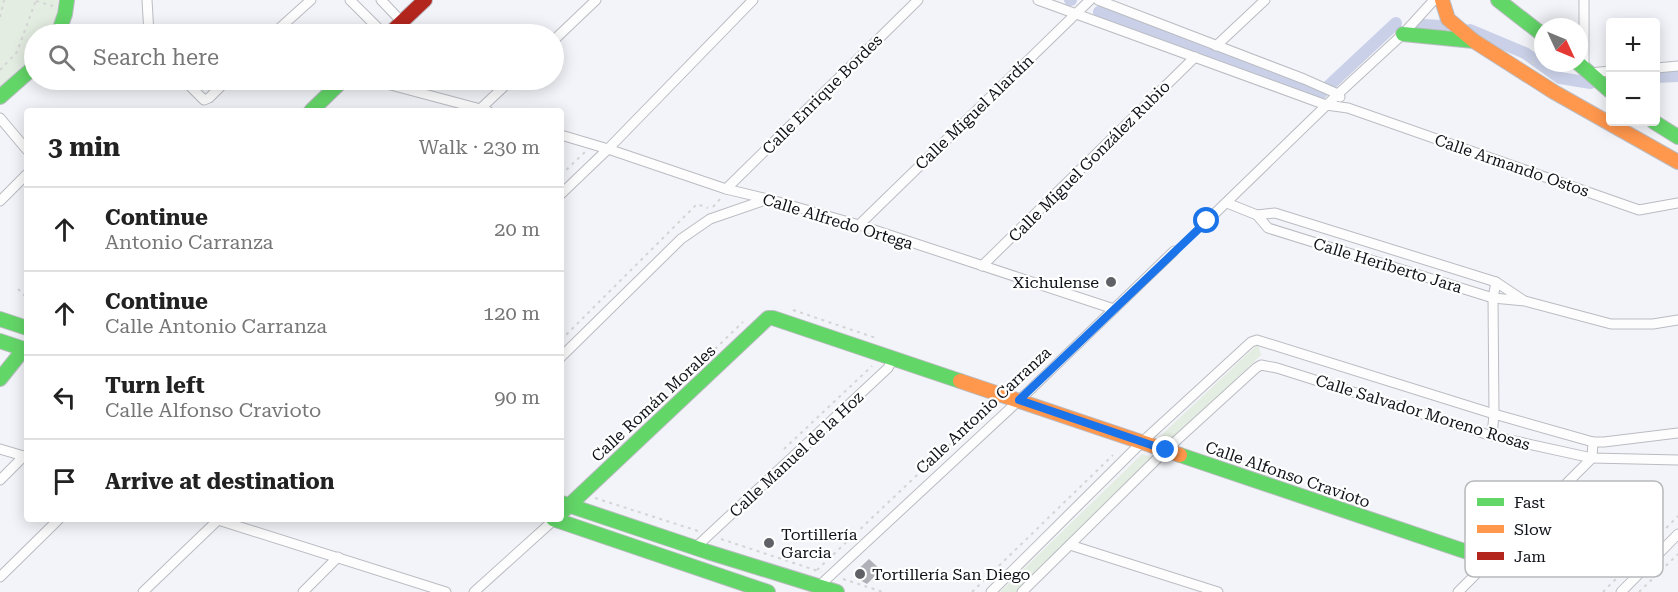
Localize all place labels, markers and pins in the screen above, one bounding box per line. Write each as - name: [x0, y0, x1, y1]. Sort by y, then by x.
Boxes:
- place label: Xichulense: [1013, 273, 1099, 292]
- marker: Xichulense: [1104, 275, 1118, 289]
- place label: Tortillería Garcia: [781, 525, 858, 562]
- marker: Tortillería Garcia: [762, 536, 776, 550]
- place label: Tortillería San Diego: [872, 565, 1030, 584]
- marker: Tortillería San Diego: [853, 567, 867, 581]

